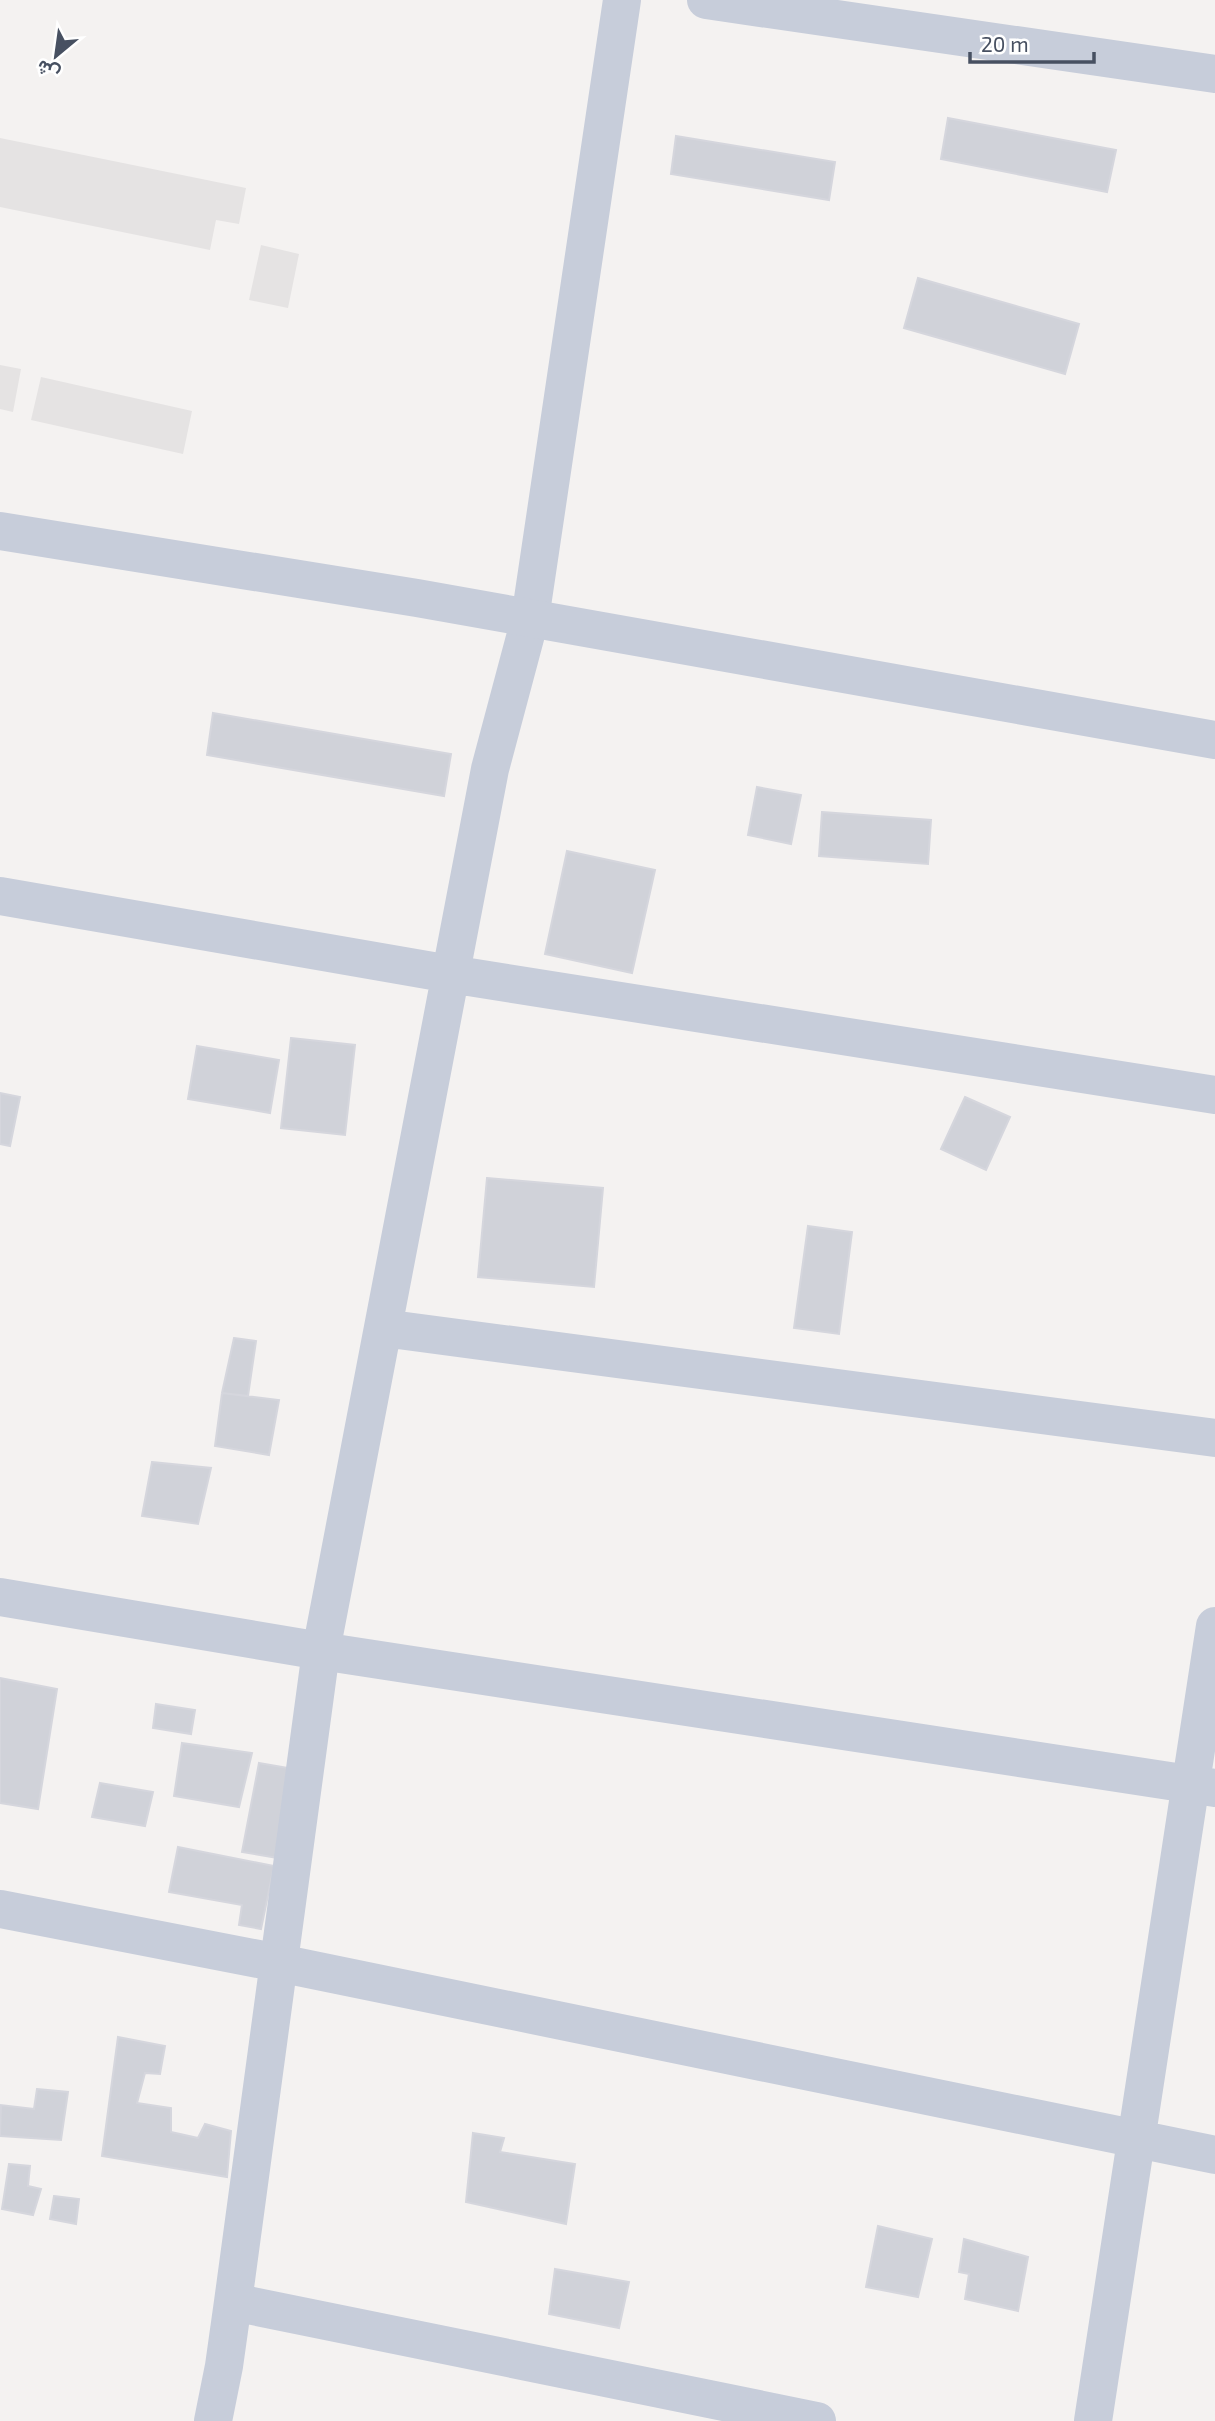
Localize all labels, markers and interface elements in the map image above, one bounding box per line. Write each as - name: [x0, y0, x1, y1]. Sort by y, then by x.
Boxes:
- north arrow: [21, 21, 91, 91]
- scale bar: [970, 21, 1094, 65]
- text: 20 m: [981, 31, 1029, 56]
- text: ش: [32, 55, 64, 87]

